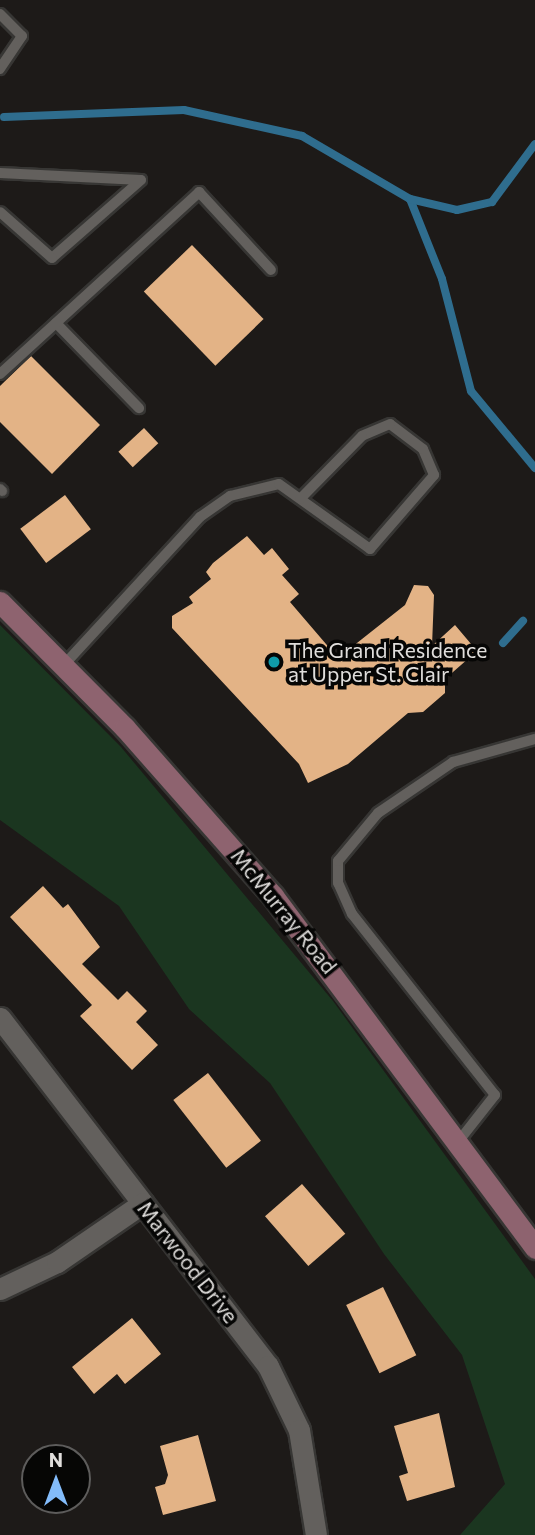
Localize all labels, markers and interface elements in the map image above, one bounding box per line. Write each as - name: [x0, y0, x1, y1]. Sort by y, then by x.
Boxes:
- place label: The Grand Residence at Upper St. Clair: [288, 637, 487, 687]
- marker: The Grand Residence at Upper St. Clair: [266, 654, 282, 670]
- street label: McMurray Road: [226, 843, 342, 979]
- street label: Marwood Drive: [133, 1196, 243, 1328]
- north arrow: [21, 1444, 91, 1514]
- text: N: [49, 1448, 63, 1471]

